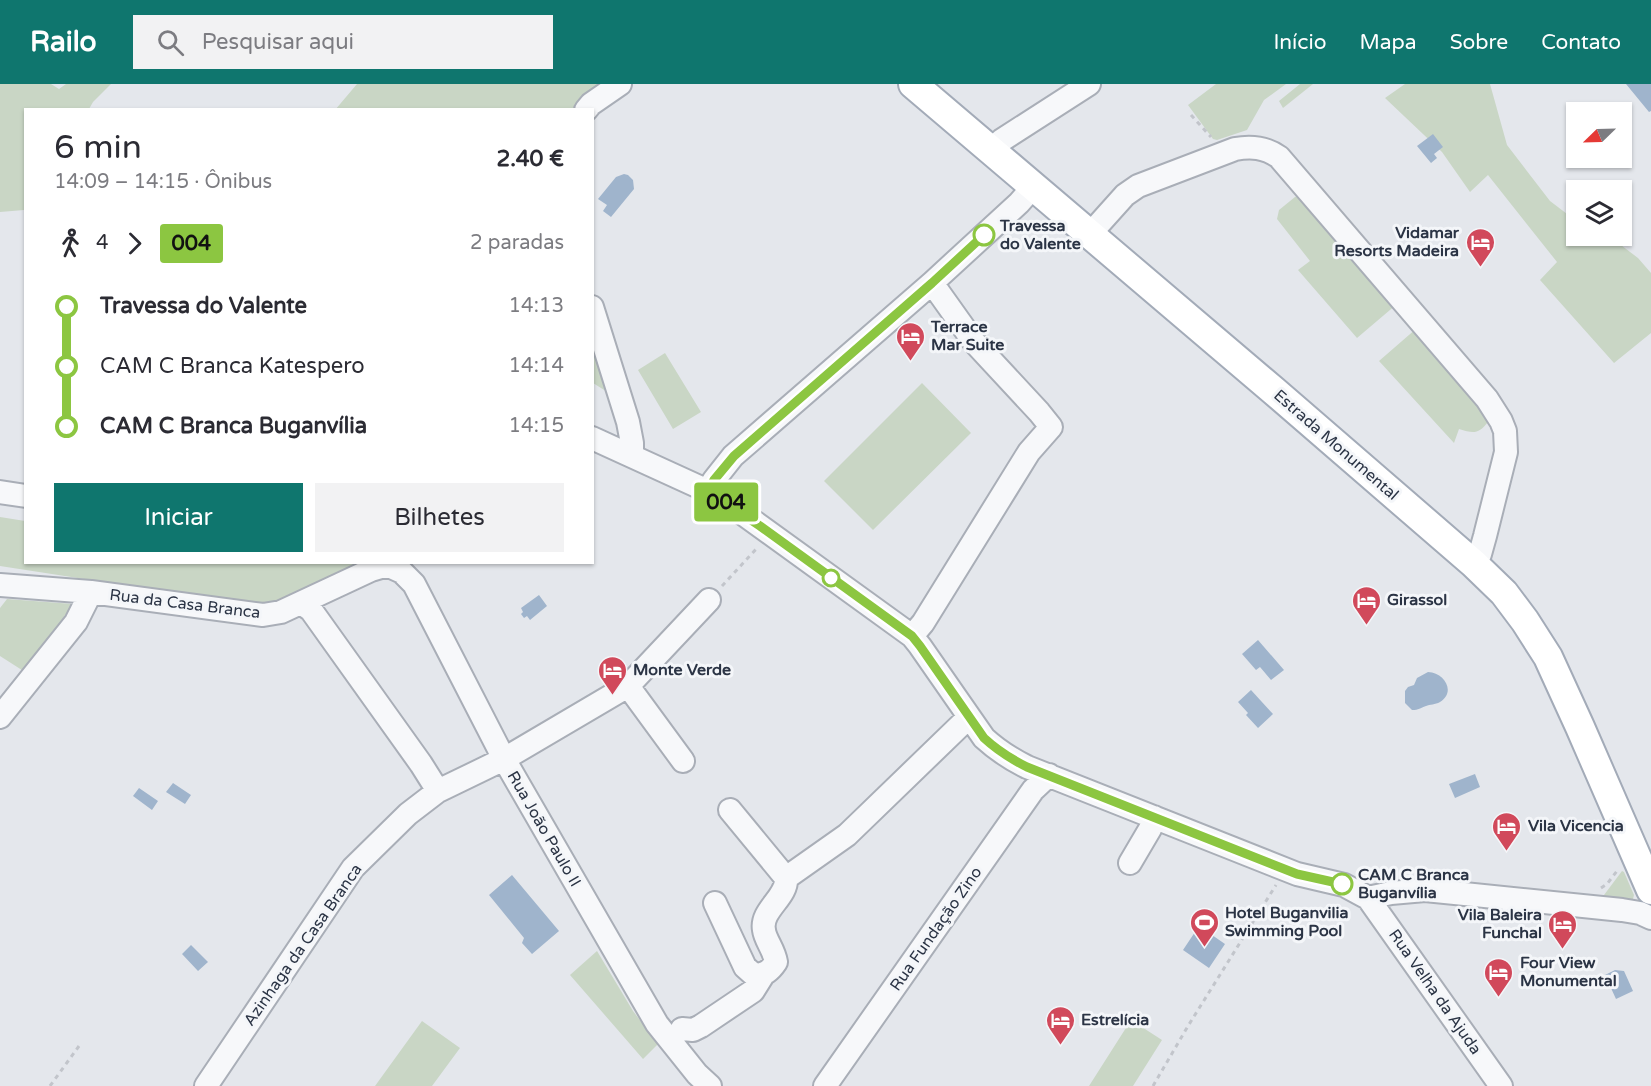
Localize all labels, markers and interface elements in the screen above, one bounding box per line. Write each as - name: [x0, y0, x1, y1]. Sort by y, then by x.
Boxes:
- search box: [133, 15, 553, 69]
- text: Railo: [30, 25, 97, 59]
- icon: search: [154, 26, 187, 59]
- text: Pesquisar aqui: [202, 29, 354, 55]
- text: Início: [1274, 30, 1326, 55]
- text: Mapa: [1359, 30, 1417, 55]
- text: Sobre: [1450, 30, 1508, 55]
- text: Contato: [1541, 30, 1621, 55]
- north arrow: [1566, 102, 1632, 168]
- map controls: [1566, 102, 1632, 246]
- text: 6 min: [54, 128, 142, 167]
- text: 2.40 €: [497, 146, 564, 172]
- text: 14:09 – 14:15 · Ônibus: [54, 170, 272, 194]
- button: layers: [1566, 180, 1632, 246]
- place label: Travessa do Valente: [999, 216, 1081, 254]
- place label: Vidamar Resorts Madeira: [1334, 223, 1460, 261]
- marker: Travessa do Valente: [973, 224, 995, 246]
- hotel icon: Vidamar Resorts Madeira: [1464, 226, 1496, 268]
- icon: walk: [54, 227, 87, 260]
- icon: forward: [118, 227, 151, 260]
- text: 4: [96, 231, 109, 255]
- text: 004: [172, 231, 211, 256]
- text: 2 paradas: [470, 231, 564, 255]
- text: Travessa do Valente: [100, 293, 307, 319]
- text: 14:13: [509, 294, 564, 318]
- place label: Terrace Mar Suite: [930, 317, 1004, 355]
- hotel icon: Terrace Mar Suite: [894, 320, 926, 362]
- text: CAM C Branca Katespero: [100, 353, 365, 379]
- text: 14:14: [509, 354, 564, 378]
- street label: Estrada Monumental: [1269, 385, 1403, 505]
- text: CAM C Branca Buganvília: [100, 413, 367, 439]
- text: 14:15: [509, 414, 564, 438]
- line badge: 004: [692, 482, 760, 522]
- button: Iniciar: [54, 483, 303, 552]
- button: Bilhetes: [315, 483, 564, 552]
- text: 004: [706, 490, 746, 515]
- unlabelled marker: [822, 569, 840, 587]
- hotel icon: Girassol: [1350, 584, 1382, 626]
- street label: Rua da Casa Branca: [108, 585, 262, 623]
- place label: Girassol: [1387, 590, 1447, 610]
- hotel icon: Monte Verde: [596, 654, 628, 696]
- place label: Monte Verde: [633, 660, 731, 680]
- street label: Rua João Paulo II: [503, 768, 585, 890]
- hotel icon: Vila Vicencia: [1491, 810, 1523, 852]
- place label: Vila Vicencia: [1528, 816, 1624, 836]
- street label: Azinhaga da Casa Branca: [239, 860, 367, 1030]
- street label: Rua Fundação Zino: [886, 863, 986, 995]
- place label: CAM C Branca Buganvília: [1358, 865, 1469, 903]
- marker: CAM C Branca Buganvília: [1331, 873, 1353, 895]
- place label: Hotel Buganvilia Swimming Pool: [1225, 903, 1349, 941]
- place label: Vila Baleira Funchal: [1458, 905, 1542, 943]
- sports icon: Hotel Buganvilia Swimming Pool: [1188, 906, 1220, 948]
- hotel icon: Vila Baleira Funchal: [1547, 908, 1579, 950]
- street label: Rua Velha da Ajuda: [1384, 925, 1486, 1059]
- place label: Four View Monumental: [1520, 953, 1617, 991]
- hotel icon: Four View Monumental: [1483, 956, 1515, 998]
- hotel icon: Estrelícia: [1044, 1004, 1076, 1046]
- place label: Estrelícia: [1081, 1010, 1149, 1030]

